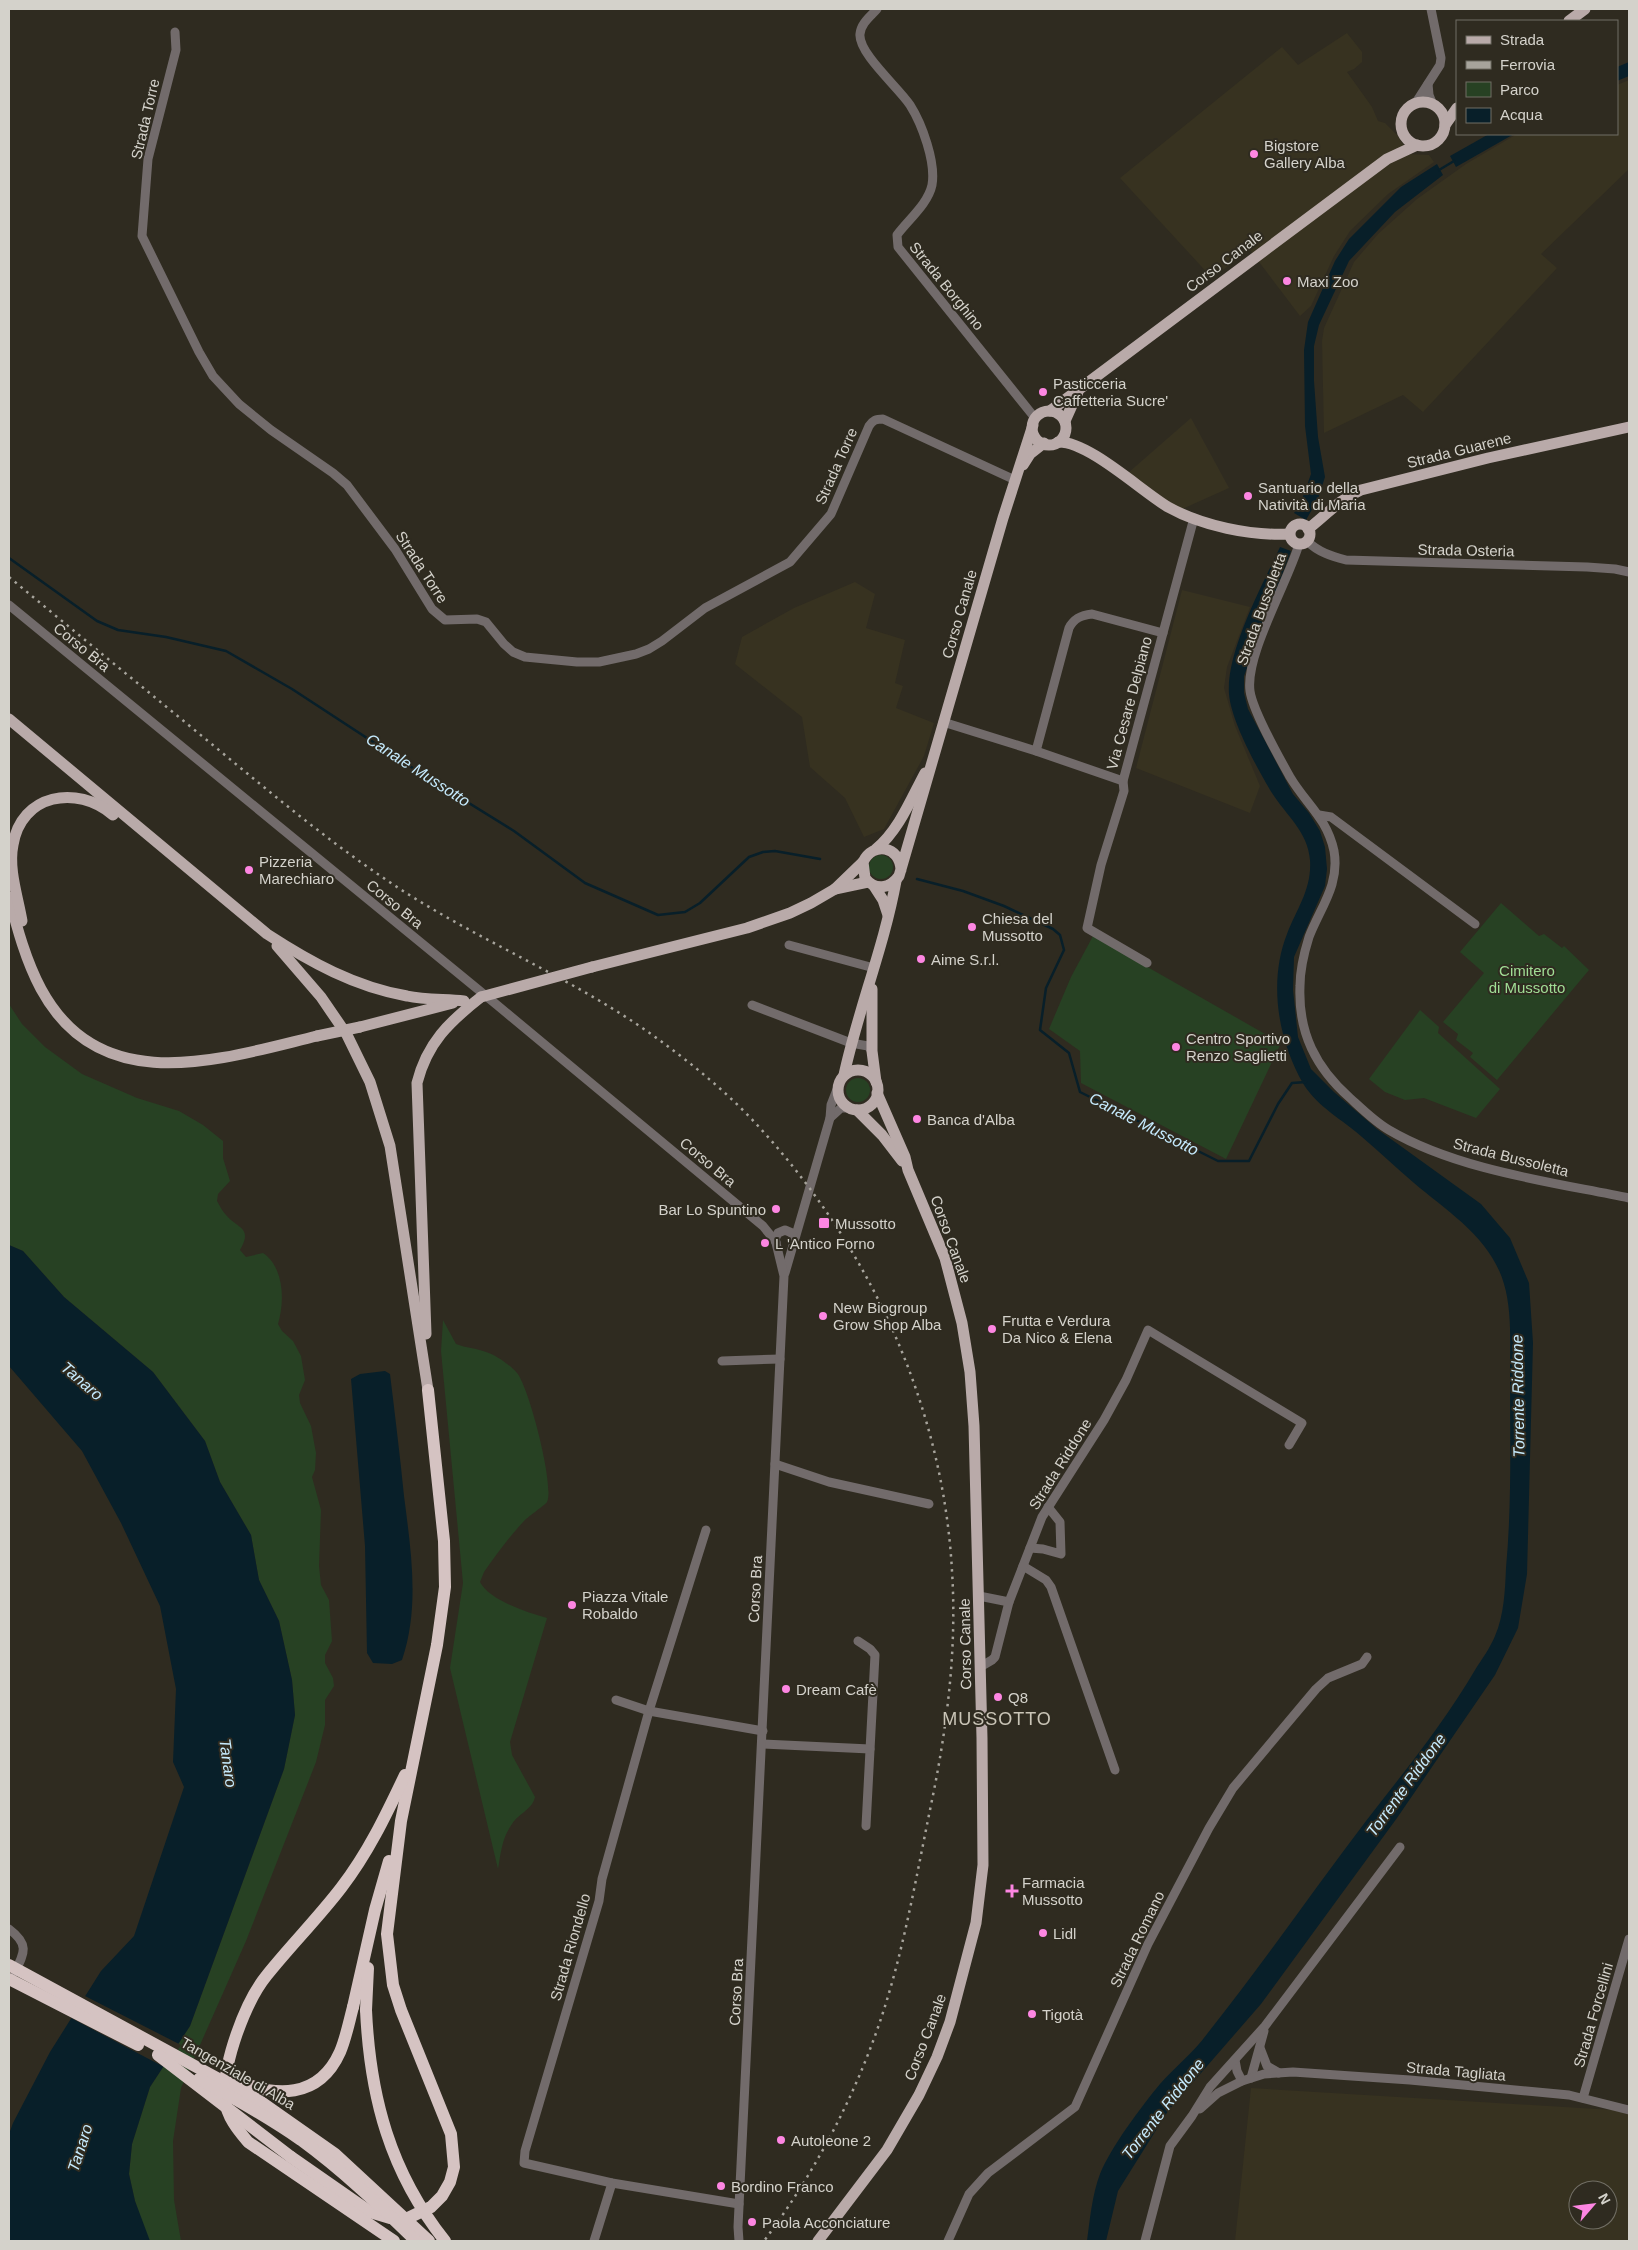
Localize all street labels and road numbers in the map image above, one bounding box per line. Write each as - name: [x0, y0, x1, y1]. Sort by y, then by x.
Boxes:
- street label: Strada Torre: [127, 77, 163, 161]
- street label: Corso Canale: [1182, 227, 1266, 295]
- street label: Strada Borghino: [906, 239, 988, 333]
- street label: Strada Torre: [812, 425, 860, 507]
- street label: Strada Guarene: [1405, 429, 1513, 471]
- street label: Strada Torre: [392, 528, 452, 606]
- street label: Strada Osteria: [1417, 541, 1515, 559]
- street label: Strada Bussoletta: [1233, 550, 1289, 668]
- street label: Corso Canale: [938, 568, 980, 660]
- street label: Corso Bra: [50, 619, 114, 675]
- street label: Via Cesare Delpiano: [1103, 634, 1155, 772]
- street label: Corso Bra: [363, 876, 427, 932]
- street label: Corso Bra: [677, 1134, 740, 1191]
- street label: Strada Bussoletta: [1451, 1134, 1571, 1180]
- street label: Corso Canale: [927, 1193, 975, 1285]
- street label: Strada Riddone: [1025, 1415, 1095, 1513]
- street label: Corso Bra: [745, 1554, 765, 1623]
- street label: Corso Canale: [956, 1598, 974, 1690]
- street label: Strada Romano: [1106, 1888, 1168, 1990]
- street label: Strada Riondello: [547, 1891, 593, 2003]
- street label: Corso Bra: [726, 1957, 746, 2026]
- street label: Strada Forcellini: [1570, 1961, 1616, 2069]
- street label: Corso Canale: [901, 1991, 949, 2083]
- street label: Tangenziale di Alba: [178, 2033, 299, 2113]
- street label: Strada Tagliata: [1406, 2058, 1507, 2084]

